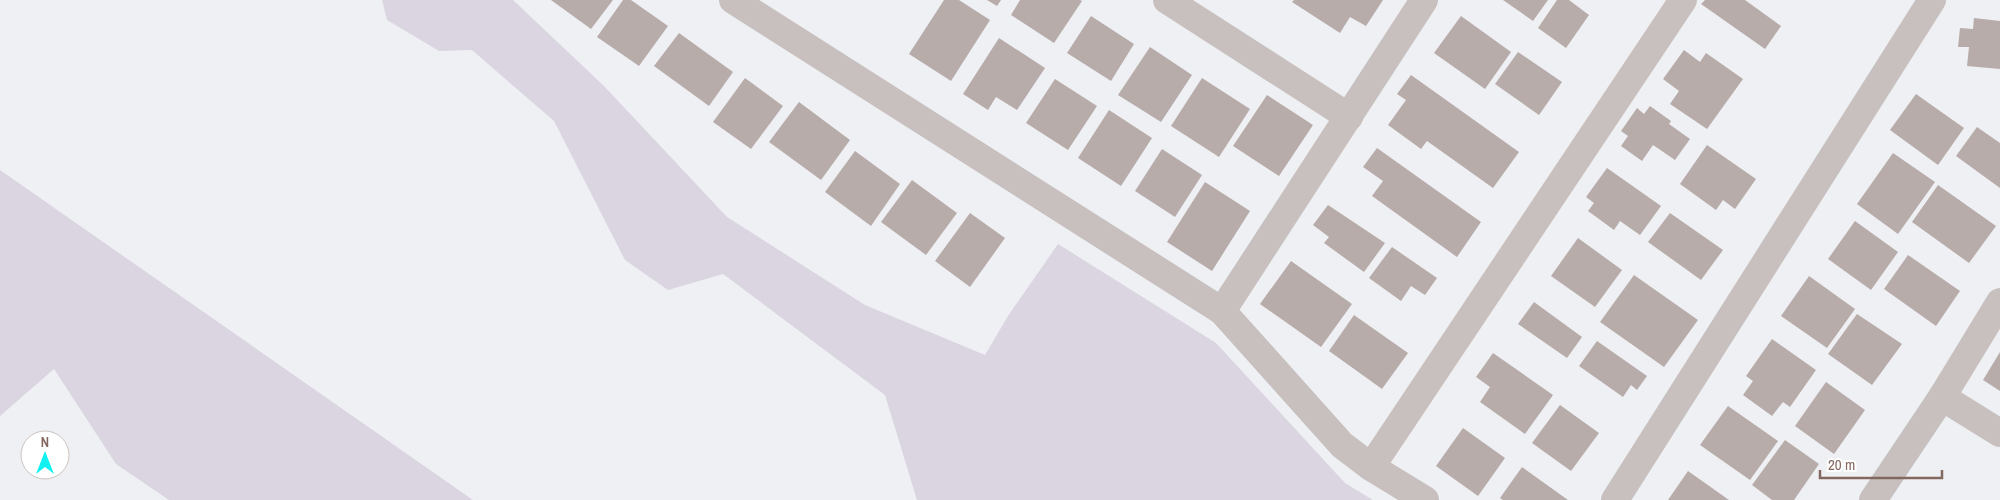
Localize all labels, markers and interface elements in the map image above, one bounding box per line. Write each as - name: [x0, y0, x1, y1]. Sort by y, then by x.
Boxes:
- north arrow: [20, 430, 70, 480]
- text: N: [41, 433, 49, 451]
- scale bar: [1820, 448, 1942, 480]
- text: 20 m: [1828, 454, 1855, 475]

